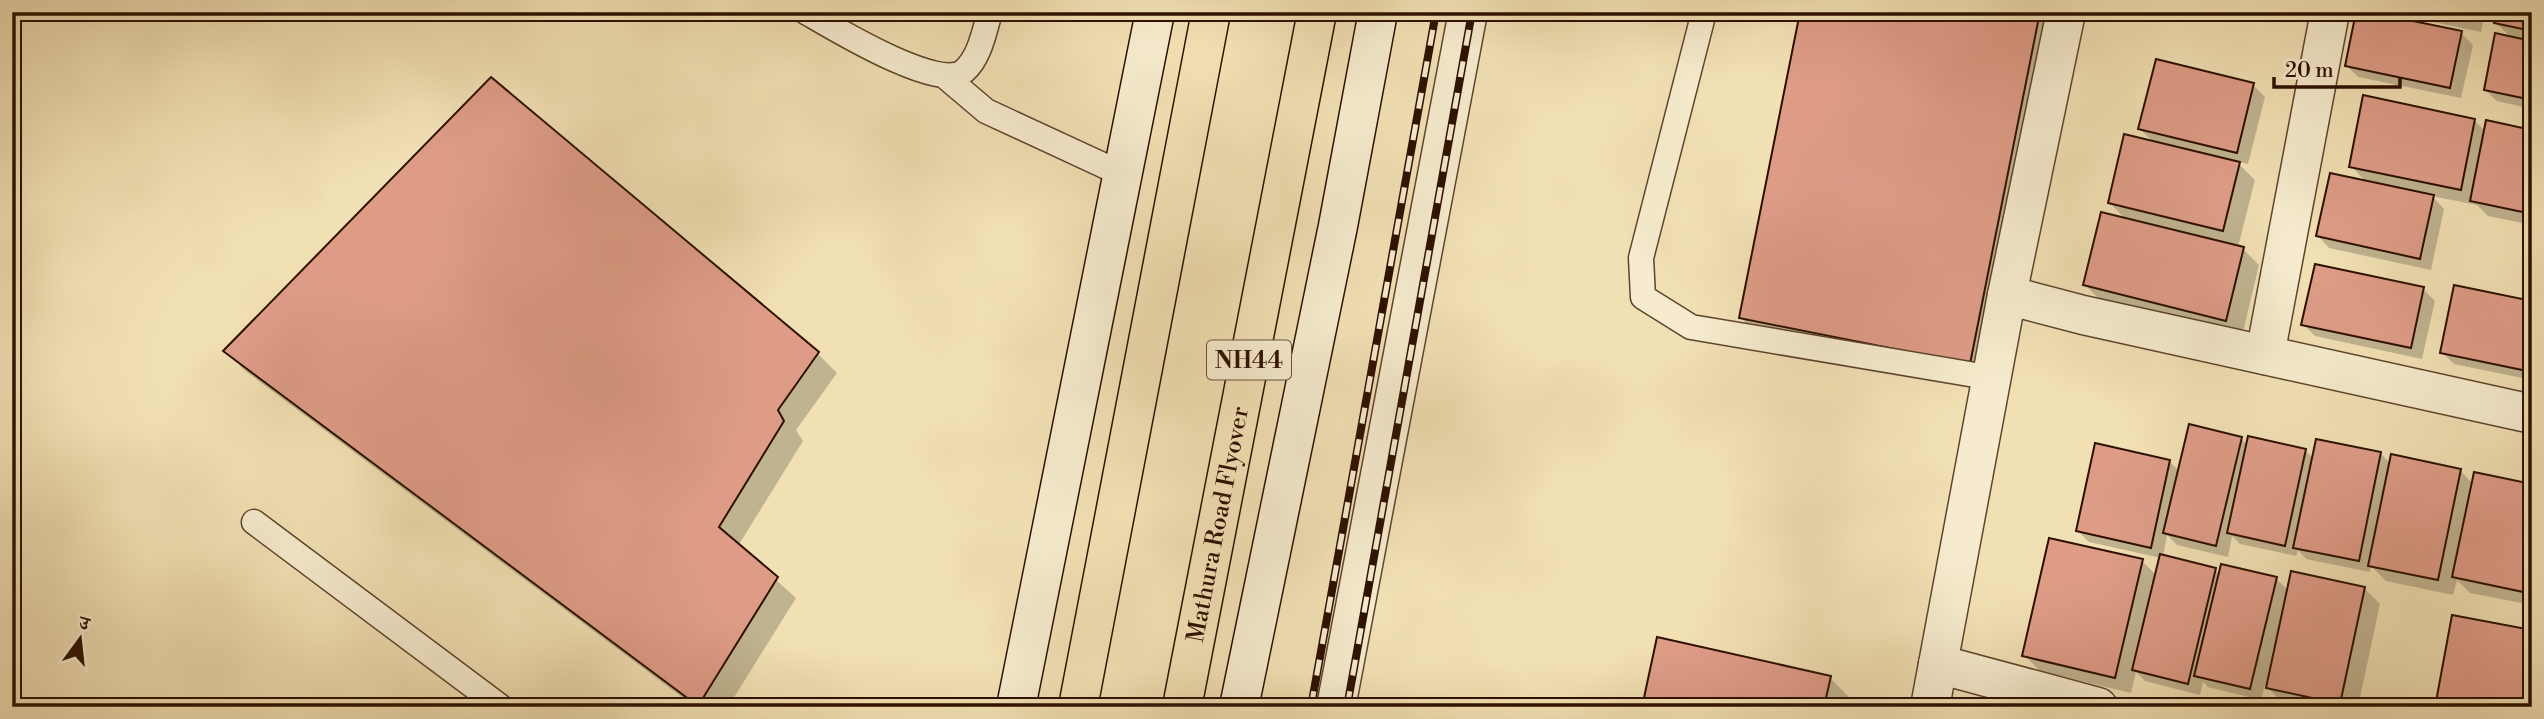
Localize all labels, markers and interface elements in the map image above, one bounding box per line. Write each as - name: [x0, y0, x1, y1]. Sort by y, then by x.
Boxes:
- scale bar: [2274, 46, 2400, 90]
- text: 20 m: [2285, 58, 2334, 84]
- road number: NH44: [1207, 340, 1291, 380]
- street label: Mathura Road Flyover: [1181, 404, 1256, 645]
- north arrow: [46, 604, 116, 674]
- text: उ: [74, 610, 93, 637]

